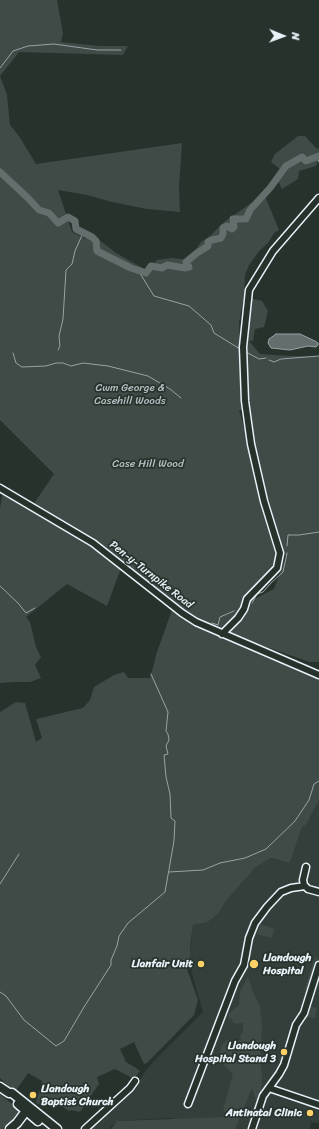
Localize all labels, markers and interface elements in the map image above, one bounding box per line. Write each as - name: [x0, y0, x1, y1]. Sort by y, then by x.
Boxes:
- north arrow: [263, 16, 303, 56]
- text: N: [286, 32, 305, 40]
- park label: Cwm George & Casehill Woods: [94, 381, 166, 407]
- park label: Case Hill Wood: [112, 457, 184, 471]
- street label: Pen-y-Turnpike Road: [107, 538, 195, 612]
- place label: Llandough Hospital: [263, 951, 311, 977]
- place label: Llanfair Unit: [132, 957, 193, 971]
- marker: Llandough Hospital: [248, 958, 260, 970]
- marker: Llanfair Unit: [196, 959, 206, 969]
- place label: Llandough Hospital Stand 3: [195, 1039, 276, 1065]
- marker: Llandough Hospital Stand 3: [279, 1047, 289, 1057]
- place label: Llandough Baptist Church: [41, 1082, 114, 1108]
- marker: Llandough Baptist Church: [28, 1090, 38, 1100]
- place label: Antinatal Clinic: [226, 1106, 302, 1120]
- marker: Antinatal Clinic: [305, 1108, 315, 1118]

